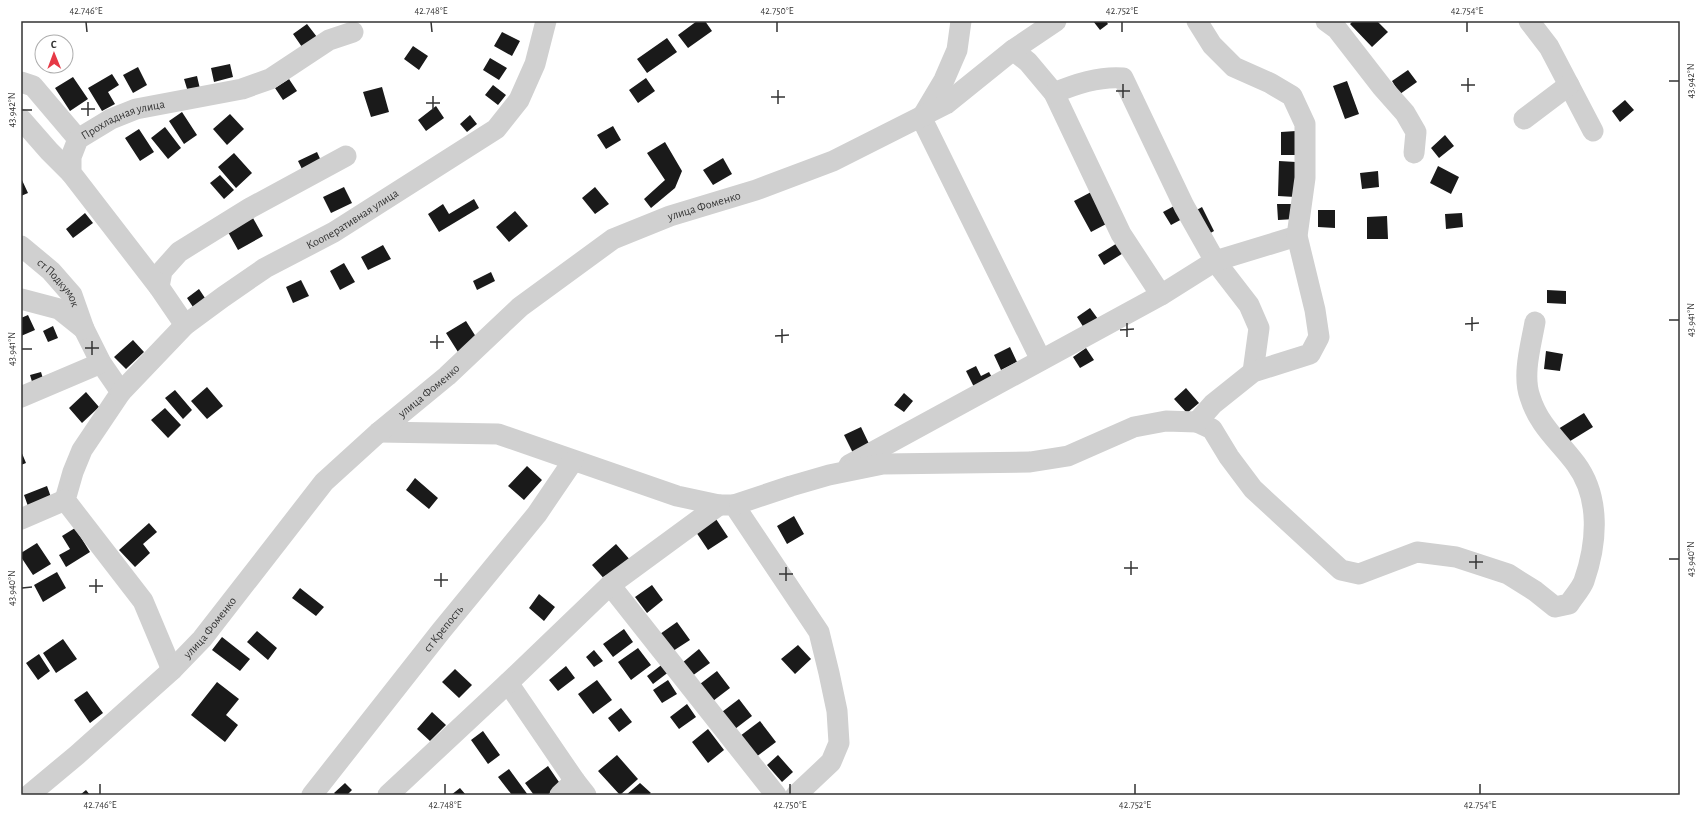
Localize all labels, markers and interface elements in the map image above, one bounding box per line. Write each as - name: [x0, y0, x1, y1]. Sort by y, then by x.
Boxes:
- text: 42.746°E: [69, 6, 103, 16]
- text: 42.748°E: [414, 6, 448, 16]
- text: 42.750°E: [760, 6, 794, 16]
- text: 42.752°E: [1106, 6, 1138, 16]
- text: 42.754°E: [1451, 6, 1483, 16]
- north arrow: [34, 34, 74, 74]
- text: С: [51, 39, 57, 50]
- text: 43.942°N: [1686, 63, 1696, 99]
- text: 43.942°N: [7, 92, 17, 128]
- street label: Прохладная улица: [79, 98, 166, 142]
- street label: Кооперативная улица: [304, 186, 401, 251]
- street label: улица Фоменко: [665, 189, 742, 224]
- street label: ст Подкумок: [35, 256, 82, 309]
- text: 43.941°N: [1686, 303, 1696, 337]
- text: 43.941°N: [7, 332, 17, 366]
- street label: улица Фоменко: [395, 362, 462, 421]
- text: 43.940°N: [1686, 541, 1696, 577]
- text: 43.940°N: [7, 570, 17, 606]
- street label: улица Фоменко: [180, 594, 239, 662]
- street label: ст Крепость: [421, 603, 466, 654]
- text: 42.746°E: [83, 800, 117, 810]
- text: 42.748°E: [428, 800, 462, 810]
- text: 42.750°E: [773, 800, 807, 810]
- text: 42.752°E: [1119, 800, 1151, 810]
- text: 42.754°E: [1464, 800, 1496, 810]

